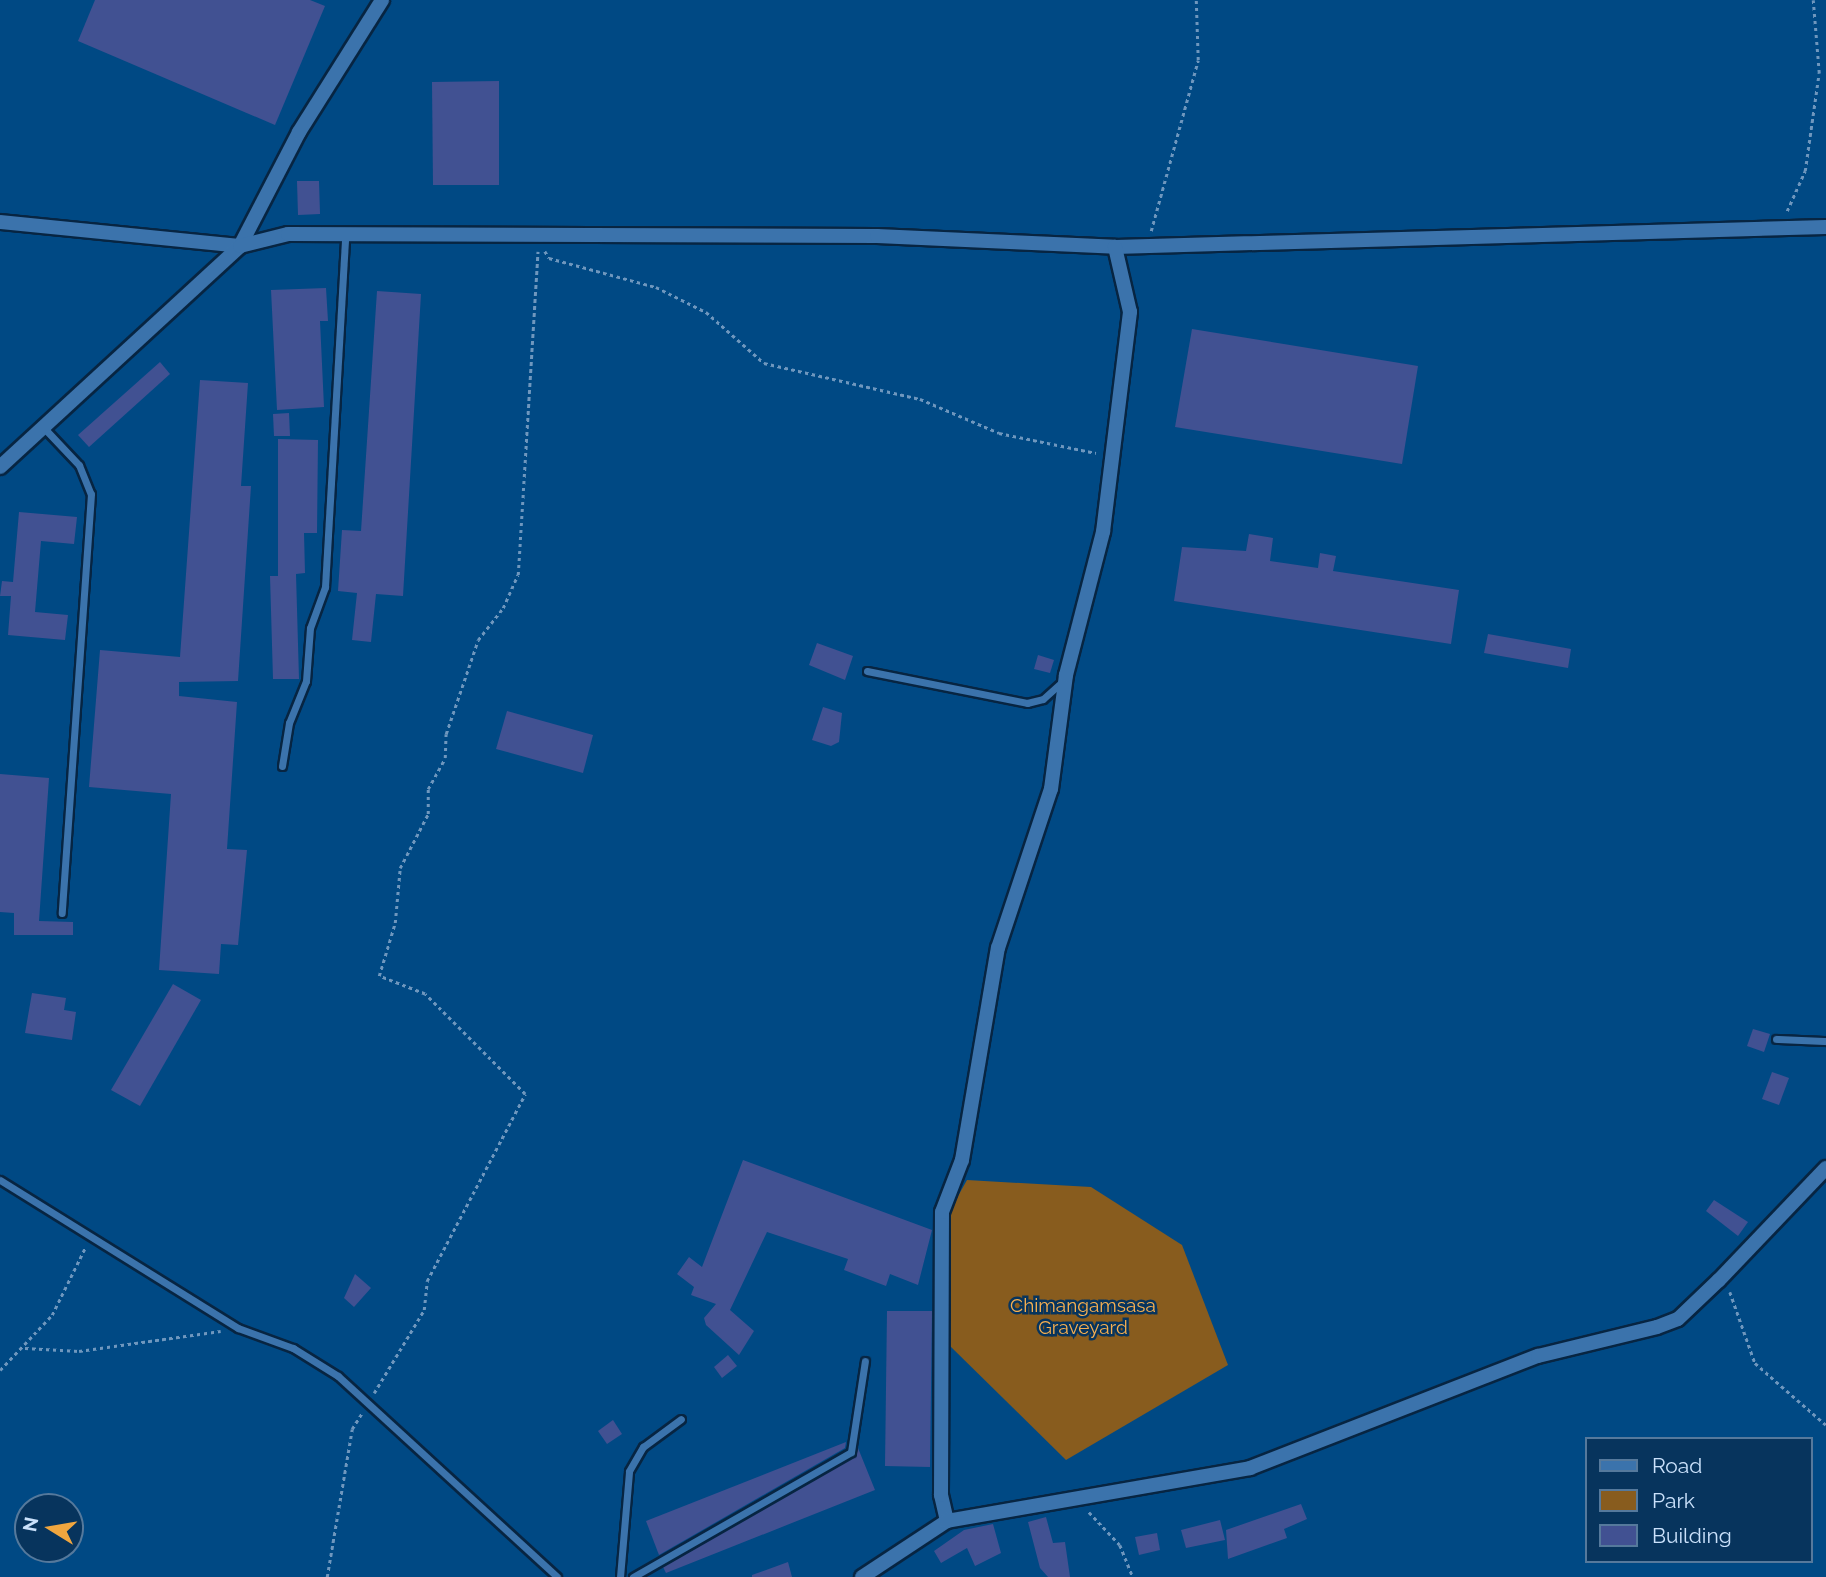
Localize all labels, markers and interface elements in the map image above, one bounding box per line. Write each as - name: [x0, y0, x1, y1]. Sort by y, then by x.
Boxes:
- park label: Chimangamsasa Graveyard: [1010, 1295, 1156, 1339]
- legend: [1584, 1437, 1812, 1563]
- text: Road: [1652, 1453, 1702, 1478]
- text: Park: [1652, 1488, 1695, 1513]
- north arrow: [14, 1493, 84, 1563]
- text: N: [18, 1515, 43, 1534]
- text: Building: [1652, 1523, 1732, 1548]

